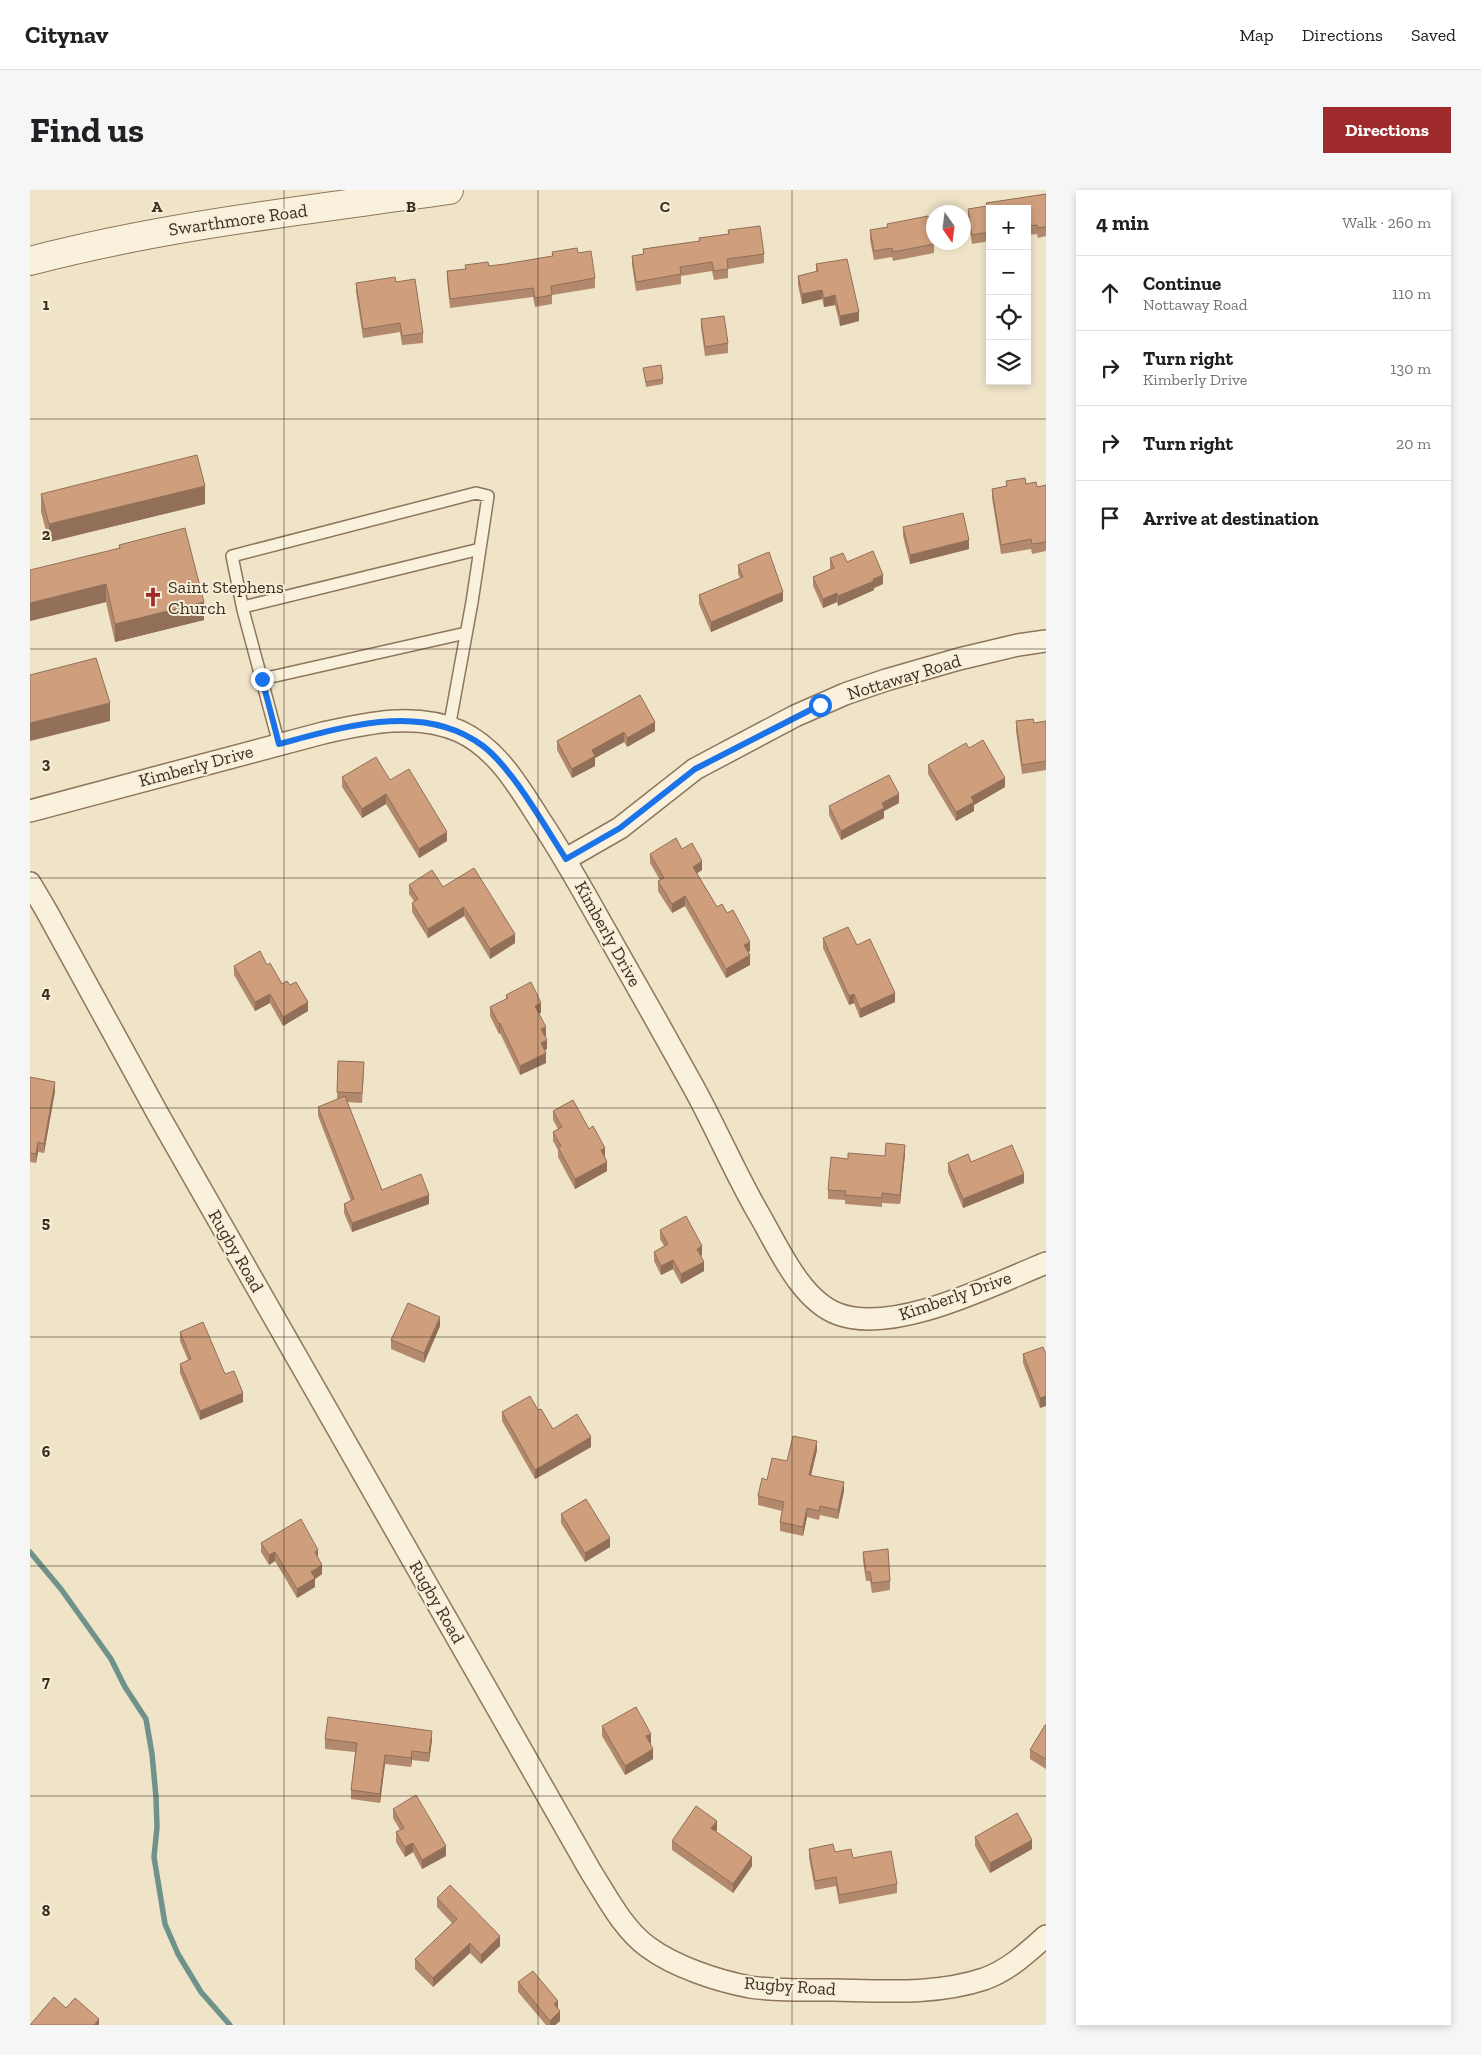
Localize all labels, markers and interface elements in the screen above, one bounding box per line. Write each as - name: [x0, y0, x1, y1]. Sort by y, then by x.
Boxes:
- text: Citynav: [25, 20, 108, 49]
- text: Map: [1239, 24, 1274, 46]
- text: Directions: [1302, 24, 1383, 46]
- text: Saved: [1411, 24, 1456, 46]
- button: Directions: [1323, 107, 1451, 153]
- text: Find us: [30, 109, 144, 151]
- text: A: [152, 197, 163, 216]
- text: B: [406, 197, 416, 216]
- text: C: [660, 197, 670, 216]
- street label: Swarthmore Road: [167, 199, 309, 241]
- north arrow: [926, 205, 971, 250]
- map controls: [986, 205, 1031, 385]
- button: +: [986, 205, 1031, 250]
- text: 4 min: [1096, 210, 1149, 235]
- text: Walk · 260 m: [1342, 213, 1431, 232]
- button: −: [986, 250, 1031, 295]
- text: Continue: [1143, 272, 1221, 295]
- icon: ahead: [1096, 279, 1124, 307]
- text: 110 m: [1392, 284, 1431, 303]
- text: 1: [43, 295, 50, 314]
- button: locate: [986, 295, 1031, 340]
- text: Nottaway Road: [1143, 295, 1247, 314]
- button: layers: [986, 340, 1031, 385]
- text: Turn right: [1143, 347, 1233, 370]
- icon: right: [1096, 354, 1124, 382]
- text: 130 m: [1390, 359, 1431, 378]
- text: Kimberly Drive: [1143, 370, 1247, 389]
- icon: right: [1096, 429, 1124, 457]
- text: Turn right: [1143, 432, 1233, 455]
- text: 20 m: [1396, 434, 1431, 453]
- icon: arrive: [1096, 504, 1124, 532]
- text: Arrive at destination: [1143, 507, 1319, 530]
- text: 2: [42, 525, 51, 544]
- place label: Saint Stephens Church: [168, 576, 284, 619]
- church icon: Saint Stephens Church: [142, 586, 164, 608]
- street label: Nottaway Road: [845, 649, 963, 705]
- route end: [251, 668, 274, 691]
- route start: [809, 694, 832, 717]
- street label: Kimberly Drive: [136, 740, 256, 792]
- text: 3: [42, 754, 51, 773]
- street label: Kimberly Drive: [570, 877, 646, 991]
- text: 4: [41, 983, 51, 1002]
- street label: Rugby Road: [203, 1206, 269, 1296]
- text: 5: [42, 1213, 50, 1232]
- street label: Kimberly Drive: [896, 1266, 1014, 1326]
- text: 6: [42, 1442, 51, 1461]
- street label: Rugby Road: [404, 1557, 470, 1647]
- text: 7: [42, 1672, 50, 1691]
- text: 8: [42, 1901, 51, 1920]
- street label: Rugby Road: [743, 1972, 837, 2000]

